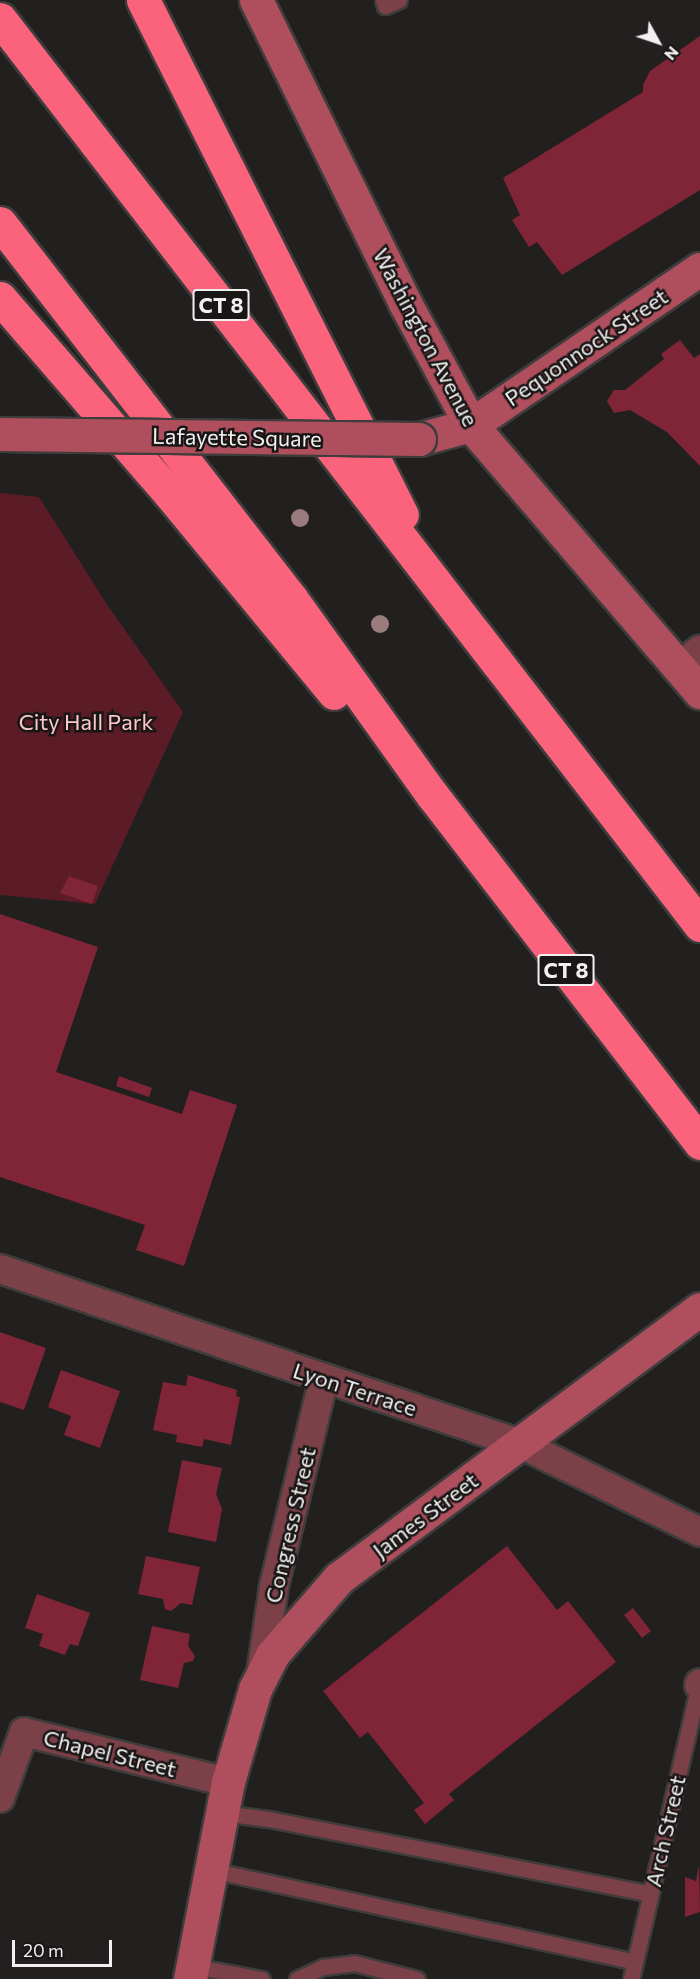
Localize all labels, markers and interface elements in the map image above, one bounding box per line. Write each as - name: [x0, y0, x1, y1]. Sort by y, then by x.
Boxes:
- north arrow: [628, 12, 688, 72]
- text: N: [661, 43, 683, 65]
- street label: Washington Avenue: [368, 244, 484, 430]
- street label: Pequonnock Street: [499, 283, 673, 411]
- road number: CT 8: [192, 287, 250, 323]
- street label: Lafayette Square: [152, 422, 322, 452]
- park label: City Hall Park: [19, 709, 153, 735]
- road number: CT 8: [538, 952, 594, 988]
- street label: Lyon Terrace: [290, 1357, 420, 1421]
- street label: Congress Street: [259, 1444, 321, 1606]
- street label: James Street: [367, 1467, 483, 1563]
- street label: Chapel Street: [41, 1724, 179, 1782]
- street label: Arch Street: [639, 1773, 691, 1889]
- scale bar: [15, 1928, 116, 1966]
- text: 20 m: [23, 1939, 64, 1961]

